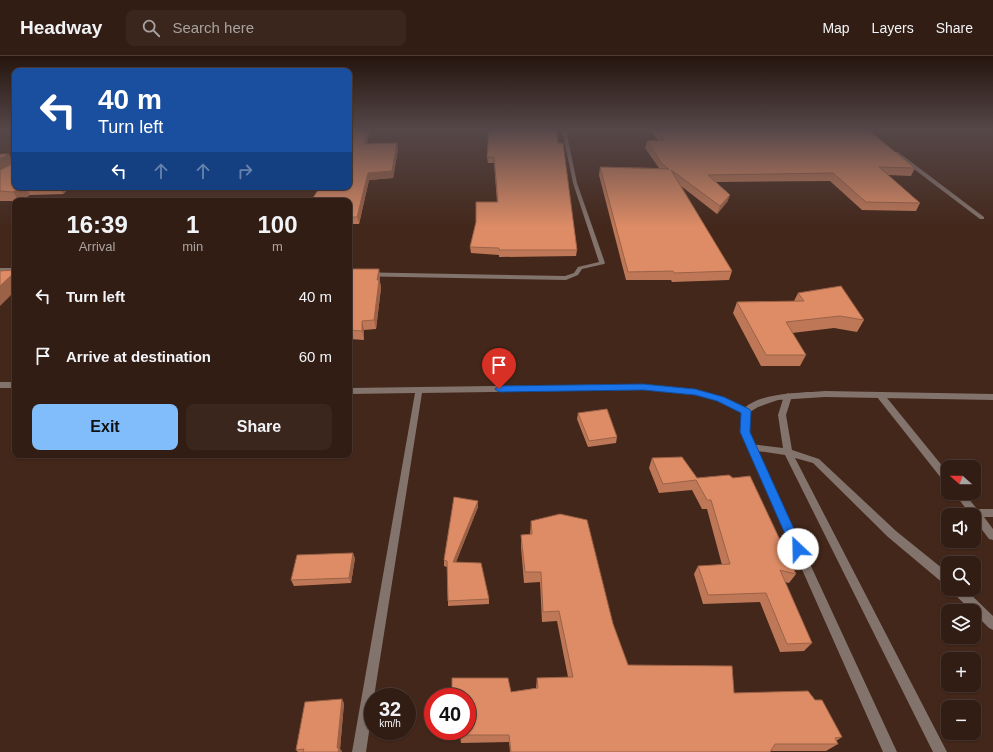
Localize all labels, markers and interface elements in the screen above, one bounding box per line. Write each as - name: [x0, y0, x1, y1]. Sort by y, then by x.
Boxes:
- search box: [126, 10, 406, 46]
- text: Headway: [20, 17, 102, 38]
- icon: search: [140, 17, 162, 39]
- text: Search here: [172, 19, 254, 36]
- text: Map: [822, 20, 850, 36]
- text: Layers: [872, 20, 914, 36]
- text: Share: [936, 20, 973, 36]
- icon: left: [32, 84, 84, 136]
- text: 40 m: [98, 84, 162, 115]
- text: Turn left: [98, 117, 163, 137]
- icon: left: [108, 160, 130, 182]
- icon: ahead: [150, 160, 172, 182]
- icon: ahead: [192, 160, 214, 182]
- icon: right: [234, 160, 256, 182]
- text: 16:39: [66, 211, 128, 238]
- text: 1: [186, 211, 199, 238]
- text: 100: [258, 211, 298, 238]
- text: Arrival: [79, 239, 116, 254]
- text: min: [182, 239, 203, 254]
- text: m: [272, 239, 283, 254]
- icon: left: [32, 285, 54, 307]
- text: Turn left: [66, 288, 125, 305]
- text: 40 m: [299, 288, 332, 305]
- icon: arrive: [32, 345, 54, 367]
- text: Arrive at destination: [66, 348, 211, 365]
- text: 60 m: [299, 348, 332, 365]
- pin: [482, 348, 516, 389]
- icon: arrive: [488, 354, 510, 376]
- button: Exit: [32, 404, 178, 450]
- button: Share: [186, 404, 332, 450]
- north arrow: [941, 460, 981, 500]
- map controls: [941, 460, 981, 740]
- button: sound: [941, 508, 981, 548]
- position arrow: [777, 528, 819, 570]
- button: search: [941, 556, 981, 596]
- button: layers: [941, 604, 981, 644]
- button: +: [941, 652, 981, 692]
- speed limit sign: 40: [424, 688, 476, 740]
- text: 32: [379, 698, 401, 720]
- button: −: [941, 700, 981, 740]
- text: km/h: [379, 718, 401, 729]

